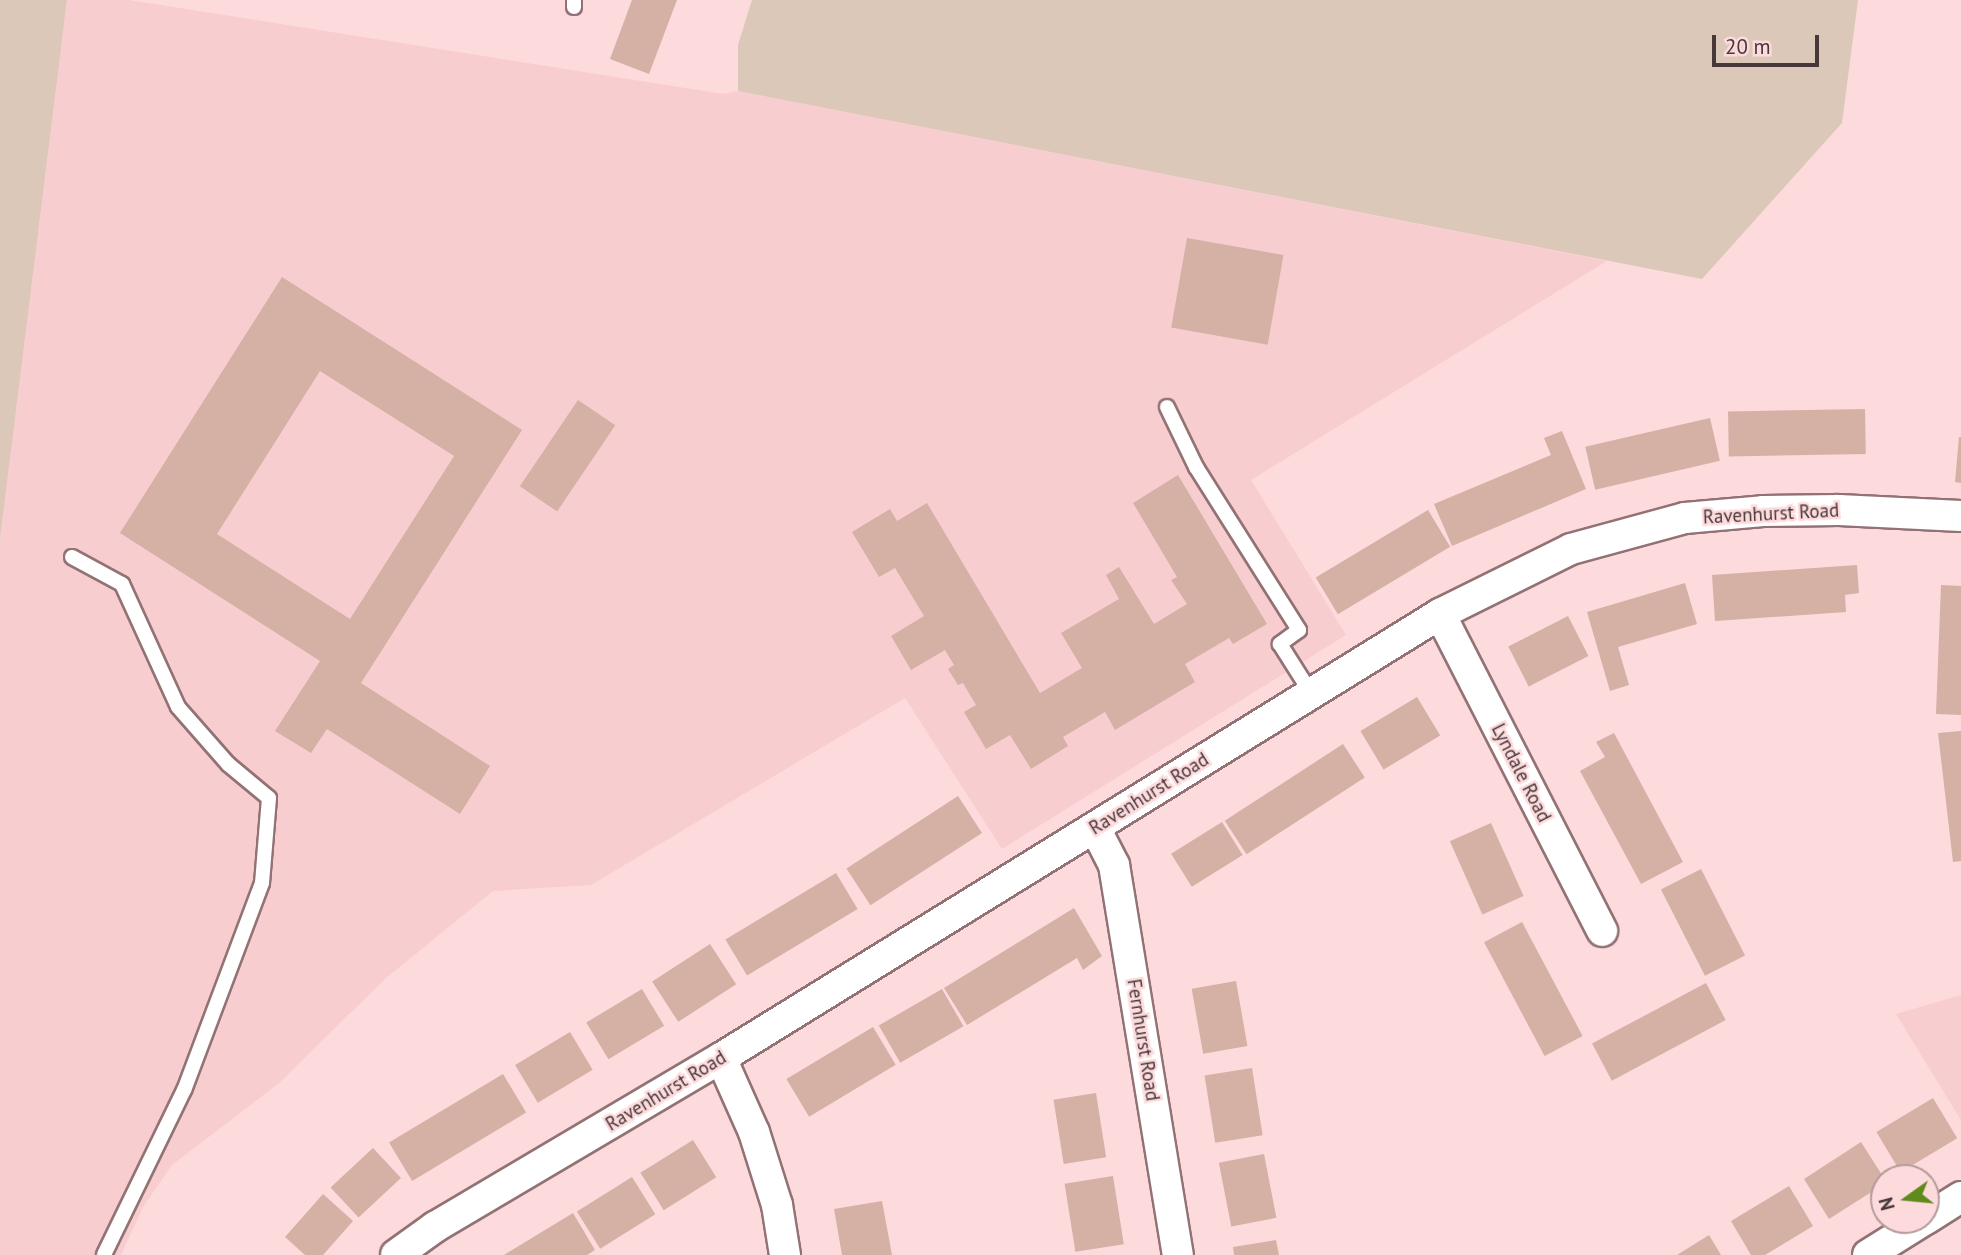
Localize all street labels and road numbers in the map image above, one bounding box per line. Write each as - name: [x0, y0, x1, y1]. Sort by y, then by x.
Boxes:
- street label: Ravenhurst Road: [1702, 499, 1840, 529]
- street label: Lyndale Road: [1486, 720, 1556, 826]
- street label: Ravenhurst Road: [1085, 748, 1213, 840]
- street label: Fernhurst Road: [1122, 977, 1164, 1103]
- street label: Ravenhurst Road: [602, 1046, 730, 1136]

